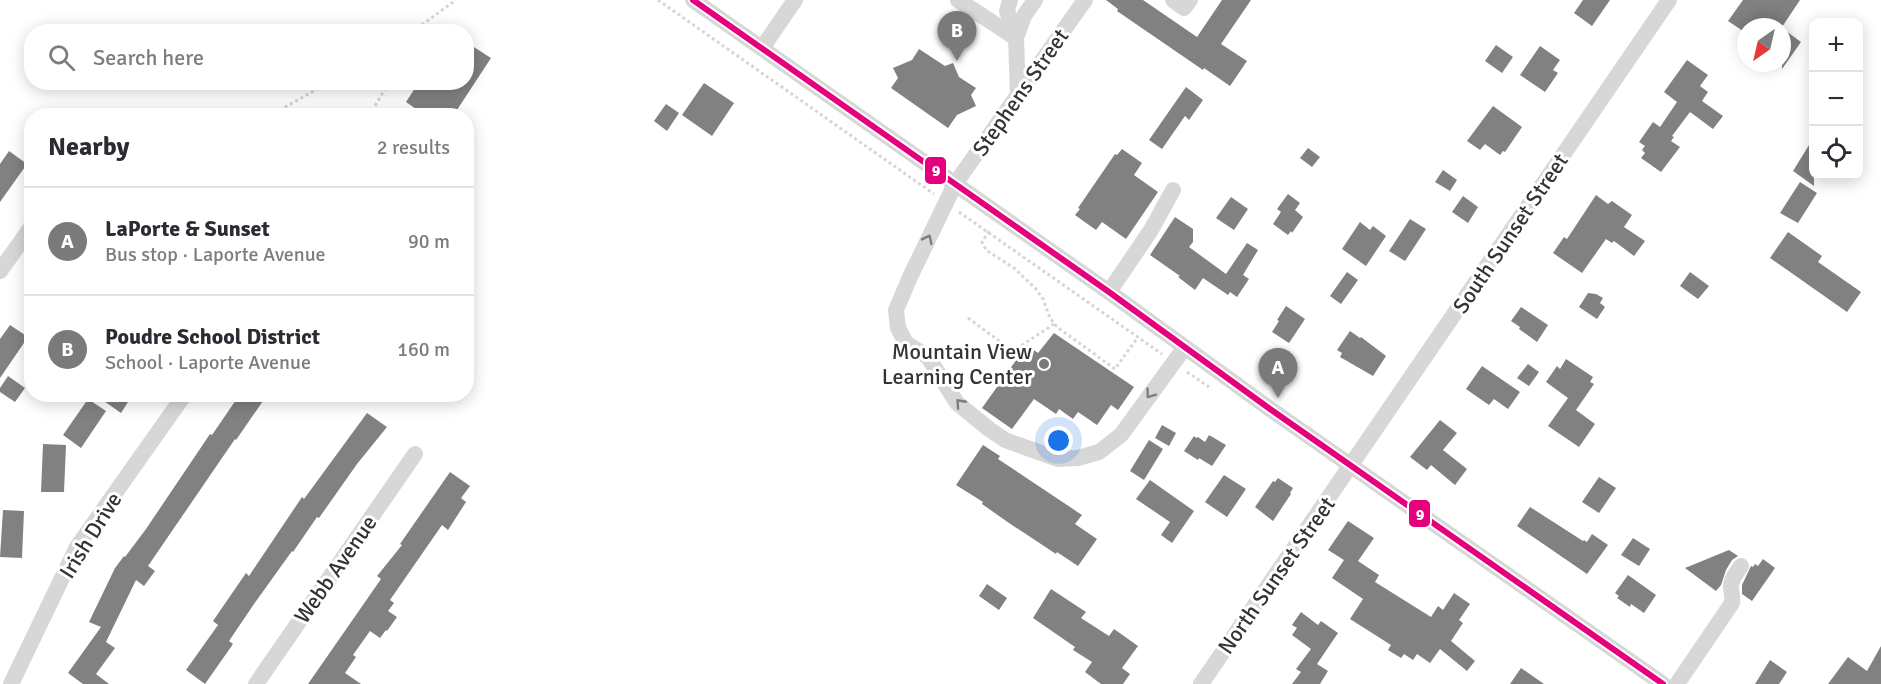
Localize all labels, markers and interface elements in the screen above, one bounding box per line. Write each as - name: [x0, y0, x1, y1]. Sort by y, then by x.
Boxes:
- pin: B: [938, 11, 976, 61]
- north arrow: [1737, 18, 1791, 72]
- map controls: [1809, 18, 1863, 180]
- button: +: [1809, 18, 1863, 72]
- street label: Stephens Street: [967, 23, 1074, 161]
- search box: [24, 24, 474, 90]
- icon: search: [45, 41, 78, 74]
- text: Search here: [93, 44, 204, 71]
- button: −: [1809, 72, 1863, 126]
- button: locate: [1809, 126, 1863, 180]
- text: Nearby: [48, 131, 129, 163]
- text: 2 results: [377, 135, 450, 160]
- street label: South Sunset Street: [1447, 148, 1574, 318]
- line badge: 9: [924, 156, 947, 185]
- text: 9: [932, 161, 941, 181]
- text: LaPorte & Sunset: [105, 215, 270, 242]
- text: A: [61, 229, 74, 254]
- text: 90 m: [408, 229, 450, 254]
- one-way arrow: [921, 235, 932, 246]
- text: Bus stop · Laporte Avenue: [105, 242, 326, 267]
- text: Poudre School District: [105, 323, 320, 350]
- text: B: [61, 337, 74, 362]
- text: 160 m: [397, 337, 450, 362]
- place label: Mountain View Learning Center: [882, 338, 1032, 390]
- pin: A: [1258, 348, 1298, 398]
- text: School · Laporte Avenue: [105, 350, 311, 375]
- marker: Mountain View Learning Center: [1037, 357, 1051, 371]
- one-way arrow: [1147, 388, 1158, 399]
- one-way arrow: [956, 399, 967, 410]
- your location: [1044, 426, 1073, 455]
- street label: Irish Drive: [53, 487, 127, 583]
- street label: North Sunset Street: [1212, 491, 1341, 659]
- line badge: 9: [1408, 499, 1431, 528]
- text: 9: [1416, 505, 1425, 525]
- street label: Webb Avenue: [288, 510, 383, 629]

